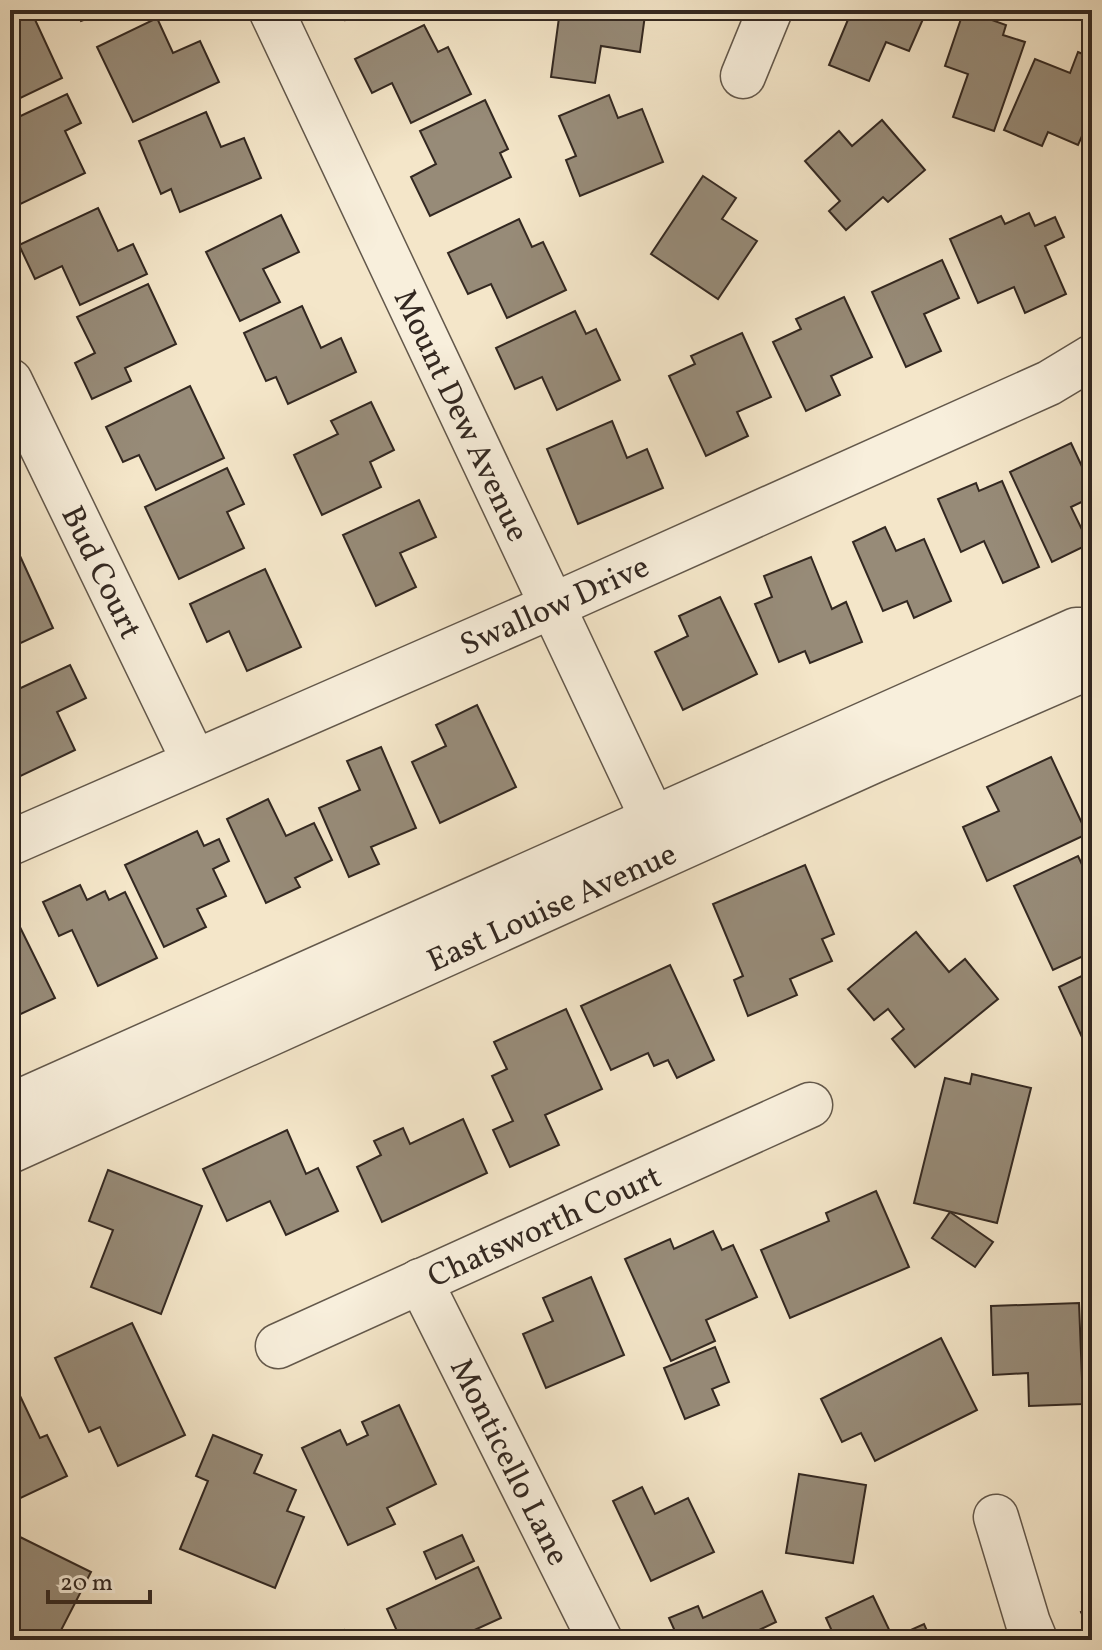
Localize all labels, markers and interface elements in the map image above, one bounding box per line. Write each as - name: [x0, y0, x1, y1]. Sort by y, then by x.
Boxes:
- street label: Mount Dew Avenue: [381, 283, 538, 550]
- street label: Bud Court: [49, 499, 151, 647]
- street label: Swallow Drive: [454, 546, 657, 669]
- street label: East Louise Avenue: [421, 834, 684, 985]
- street label: Chatsworth Court: [421, 1156, 669, 1300]
- street label: Monticello Lane: [437, 1352, 578, 1574]
- scale bar: [48, 1554, 150, 1604]
- text: 20 m: [60, 1567, 113, 1601]

